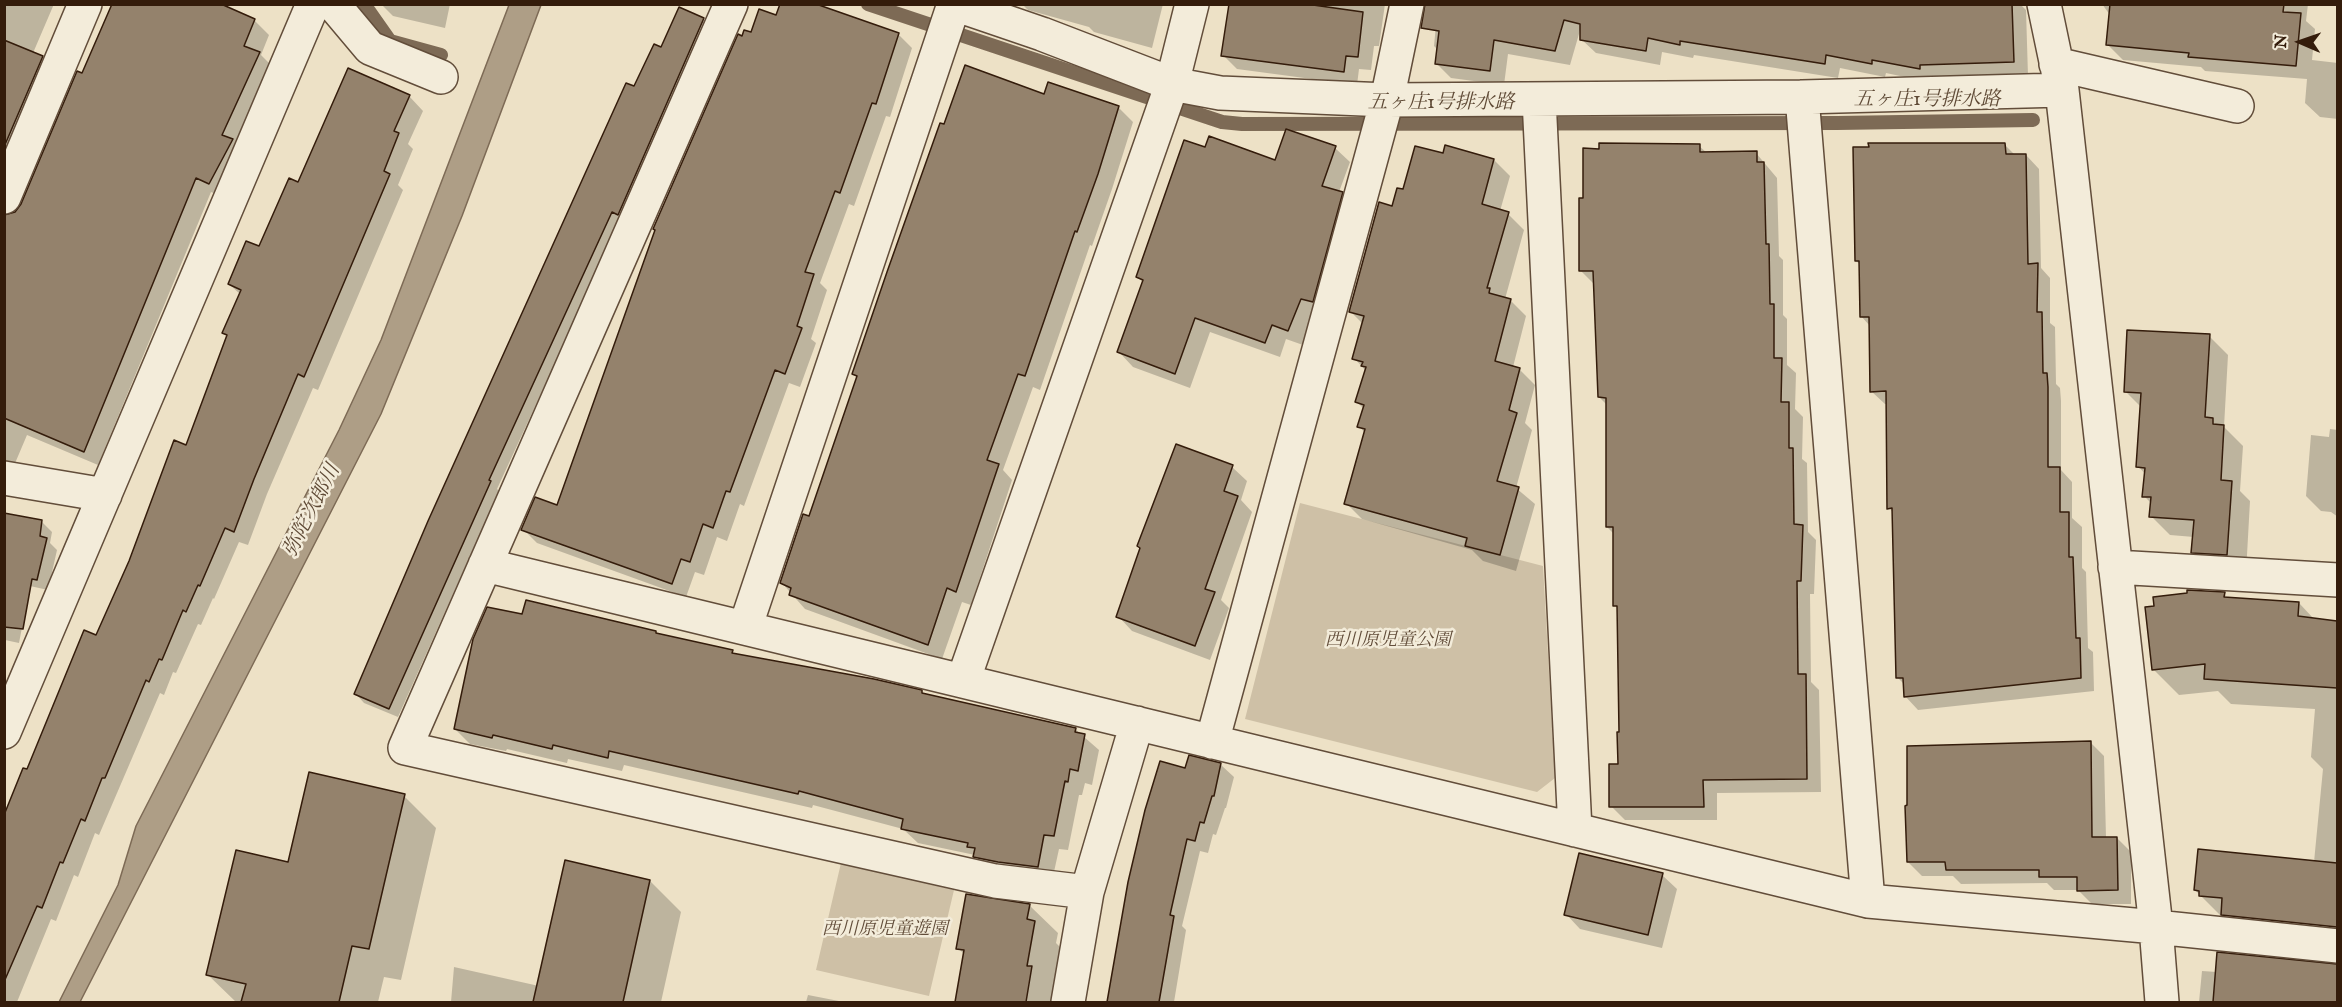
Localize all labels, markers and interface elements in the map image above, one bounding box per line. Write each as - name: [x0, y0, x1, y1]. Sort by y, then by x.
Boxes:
- north arrow: [2270, 12, 2330, 72]
- text: N: [2272, 34, 2292, 49]
- water label: 五ヶ庄1号排水路: [1853, 89, 2001, 113]
- water label: 五ヶ庄1号排水路: [1367, 92, 1515, 116]
- water label: 弥陀次郎川: [280, 461, 346, 561]
- park label: 西川原児童公園: [1325, 630, 1451, 652]
- park label: 西川原児童遊園: [822, 919, 948, 941]

